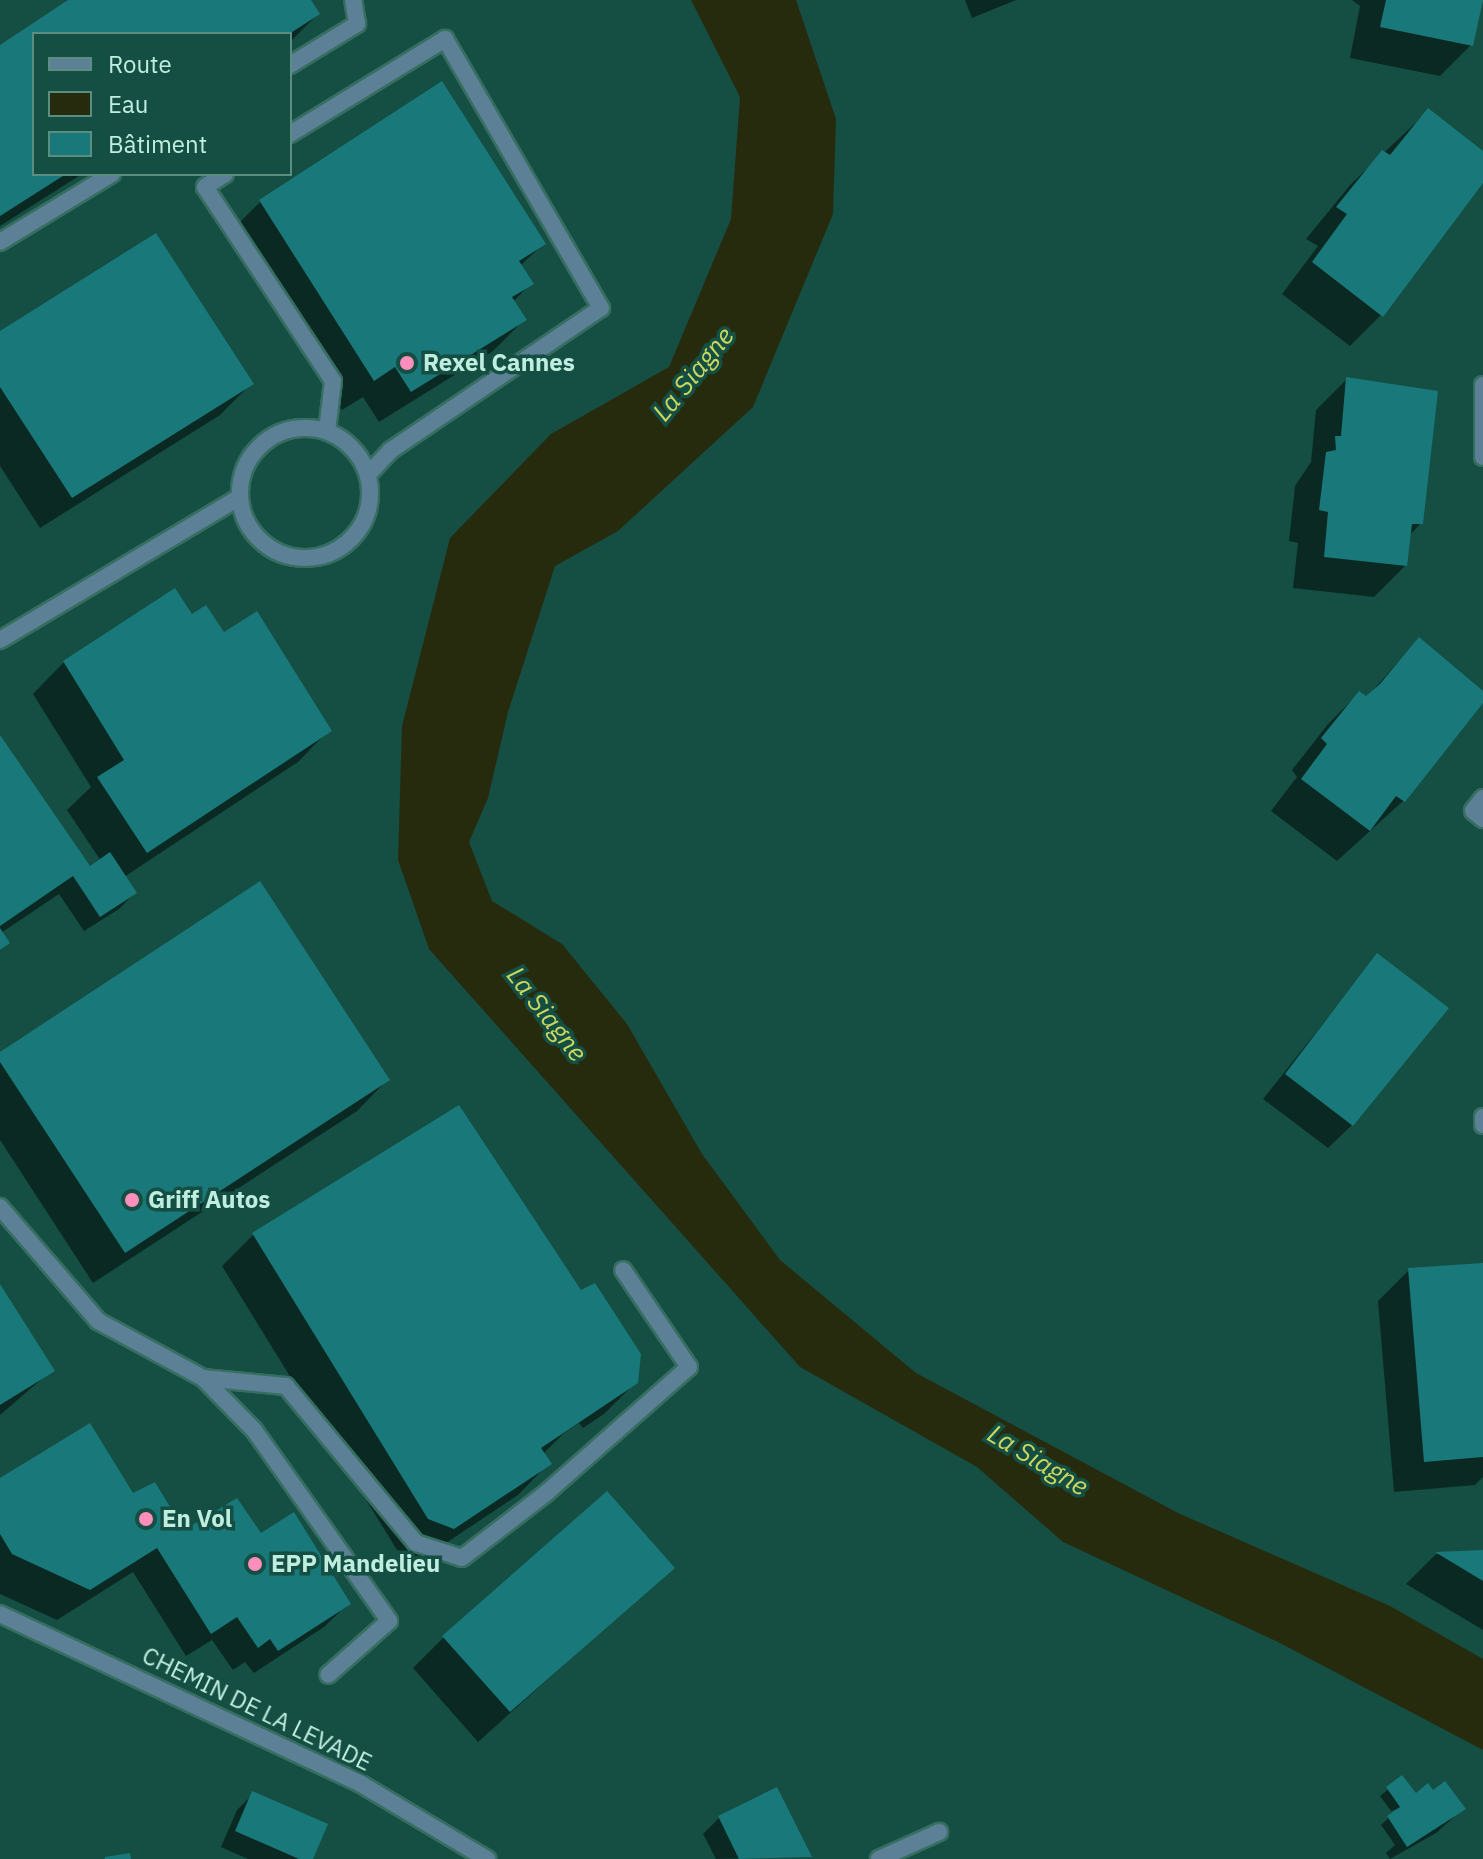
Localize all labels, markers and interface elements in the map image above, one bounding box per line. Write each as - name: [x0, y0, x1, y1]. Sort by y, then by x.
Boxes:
- legend: [32, 32, 292, 176]
- text: Route: [108, 48, 172, 80]
- text: Eau: [108, 88, 148, 120]
- text: Bâtiment: [108, 128, 207, 160]
- water label: La Siagne: [646, 321, 740, 427]
- place label: Rexel Cannes: [423, 349, 575, 377]
- marker: Rexel Cannes: [398, 354, 416, 372]
- water label: La Siagne: [500, 960, 594, 1068]
- place label: Griff Autos: [148, 1186, 270, 1214]
- marker: Griff Autos: [123, 1191, 141, 1209]
- water label: La Siagne: [982, 1418, 1094, 1502]
- place label: En Vol: [162, 1505, 232, 1533]
- marker: En Vol: [137, 1510, 155, 1528]
- place label: EPP Mandelieu: [271, 1550, 440, 1578]
- marker: EPP Mandelieu: [246, 1555, 264, 1573]
- street label: CHEMIN DE LA LEVADE: [138, 1641, 376, 1777]

